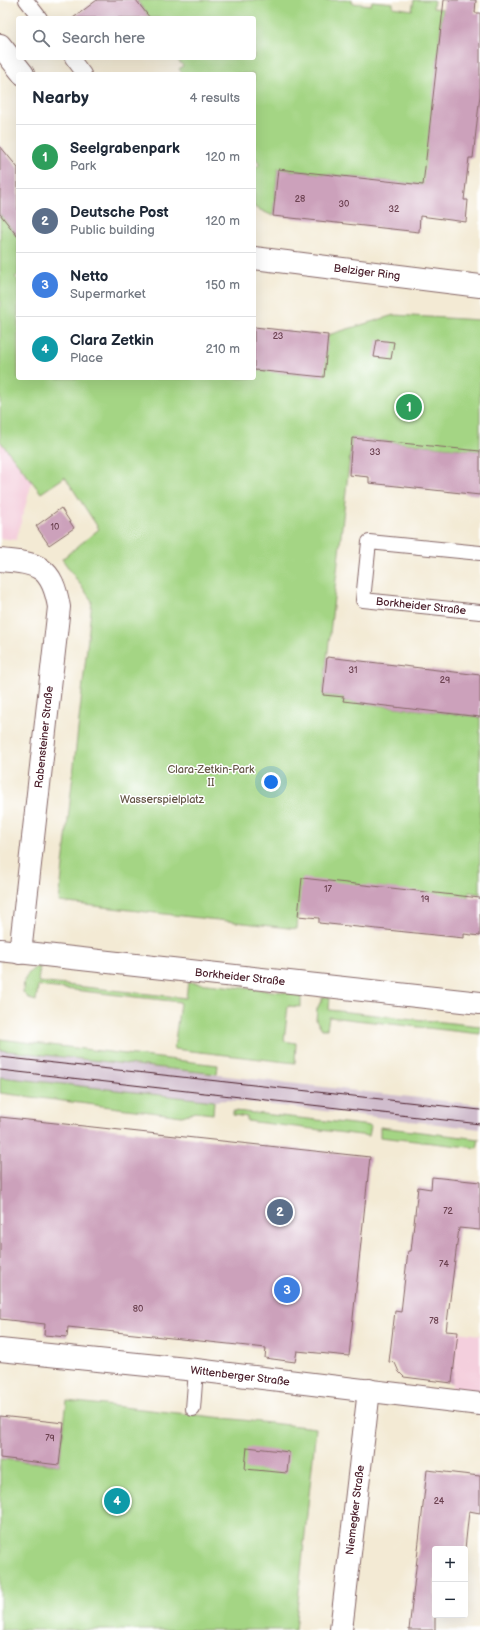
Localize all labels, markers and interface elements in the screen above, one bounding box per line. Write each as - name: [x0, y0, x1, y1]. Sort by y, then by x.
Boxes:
- search box: [16, 16, 256, 60]
- icon: search: [30, 27, 52, 49]
- text: Search here: [62, 29, 145, 48]
- text: Nearby: [32, 88, 89, 108]
- text: 4 results: [190, 90, 240, 106]
- text: Seelgrabenpark: [70, 139, 180, 158]
- text: 1: [42, 149, 48, 165]
- text: 120 m: [205, 149, 240, 165]
- text: Park: [70, 158, 96, 174]
- house number: 28: [295, 194, 305, 205]
- house number: 30: [339, 199, 349, 210]
- text: Deutsche Post: [70, 203, 169, 222]
- house number: 32: [389, 204, 400, 215]
- text: 2: [41, 213, 49, 229]
- text: 120 m: [205, 213, 240, 229]
- text: Public building: [70, 222, 155, 238]
- street label: Belziger Ring: [333, 261, 401, 283]
- text: Netto: [70, 267, 108, 286]
- text: 3: [41, 277, 49, 293]
- text: 150 m: [206, 277, 240, 293]
- text: Supermarket: [70, 286, 146, 302]
- text: Clara Zetkin: [70, 331, 154, 350]
- house number: 23: [273, 331, 284, 342]
- text: 4: [41, 341, 49, 357]
- text: 210 m: [206, 341, 240, 357]
- text: Place: [70, 350, 103, 366]
- pin: 1: [396, 392, 422, 422]
- house number: 33: [369, 447, 381, 458]
- house number: 10: [51, 522, 59, 533]
- street label: Borkheider Straße: [375, 595, 467, 617]
- house number: 31: [348, 665, 358, 676]
- house number: 29: [440, 675, 450, 686]
- street label: Rabensteiner Straße: [32, 685, 56, 789]
- park label: Clara-Zetkin-Park II: [168, 763, 255, 789]
- your location: [261, 772, 281, 792]
- park label: Wasserspielplatz: [120, 793, 205, 806]
- house number: 17: [324, 884, 333, 895]
- house number: 19: [421, 894, 429, 905]
- street label: Borkheider Straße: [194, 966, 286, 988]
- pin: 2: [267, 1197, 293, 1227]
- house number: 72: [443, 1206, 454, 1217]
- house number: 74: [439, 1259, 449, 1270]
- pin: 3: [274, 1275, 300, 1305]
- house number: 80: [133, 1304, 143, 1315]
- house number: 78: [429, 1316, 439, 1327]
- street label: Wittenberger Straße: [190, 1363, 291, 1389]
- house number: 79: [45, 1433, 55, 1444]
- street label: Niemegker Straße: [343, 1464, 367, 1556]
- pin: 4: [104, 1486, 130, 1516]
- house number: 24: [434, 1496, 445, 1507]
- map controls: [432, 1546, 468, 1618]
- button: +: [432, 1546, 468, 1582]
- button: −: [432, 1582, 468, 1618]

